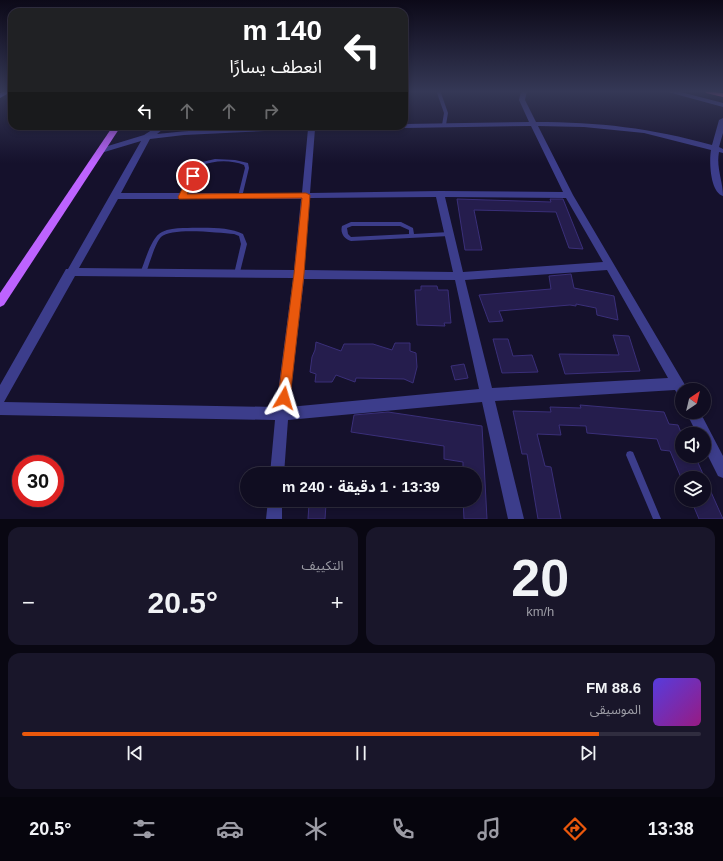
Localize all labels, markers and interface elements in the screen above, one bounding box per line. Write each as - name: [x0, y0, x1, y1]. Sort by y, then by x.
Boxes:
- text: 140 m: [243, 15, 322, 46]
- icon: left: [336, 24, 388, 76]
- text: انعطف يسارًا: [230, 57, 322, 77]
- icon: left: [134, 100, 156, 122]
- icon: ahead: [176, 100, 198, 122]
- icon: ahead: [218, 100, 240, 122]
- icon: right: [260, 100, 282, 122]
- pin: [176, 159, 210, 193]
- icon: arrive: [182, 165, 204, 187]
- position arrow: [263, 377, 305, 419]
- north arrow: [675, 383, 711, 419]
- map controls: [675, 383, 711, 507]
- button: sound: [675, 427, 711, 463]
- speed limit sign: 30: [12, 455, 64, 507]
- button: layers: [675, 471, 711, 507]
- text: 13:39 · 1 دقيقة · 240 m: [282, 478, 440, 495]
- text: 20: [511, 549, 569, 607]
- text: التكييف: [302, 558, 344, 573]
- text: 20.5°: [148, 586, 218, 619]
- text: −: [22, 590, 35, 615]
- text: +: [331, 590, 343, 615]
- text: km/h: [526, 604, 554, 619]
- text: 88.6 FM: [586, 679, 641, 696]
- text: الموسيقى: [590, 702, 641, 717]
- icon: previous: [124, 742, 146, 764]
- icon: pause: [350, 742, 372, 764]
- icon: next: [577, 742, 599, 764]
- icon: filters: [130, 815, 158, 843]
- icon: car: [216, 815, 244, 843]
- icon: climate: [302, 815, 330, 843]
- icon: phone: [389, 815, 417, 843]
- icon: music: [475, 815, 503, 843]
- icon: directions: [561, 815, 589, 843]
- text: 20.5°: [29, 819, 72, 839]
- text: 13:38: [648, 819, 694, 839]

